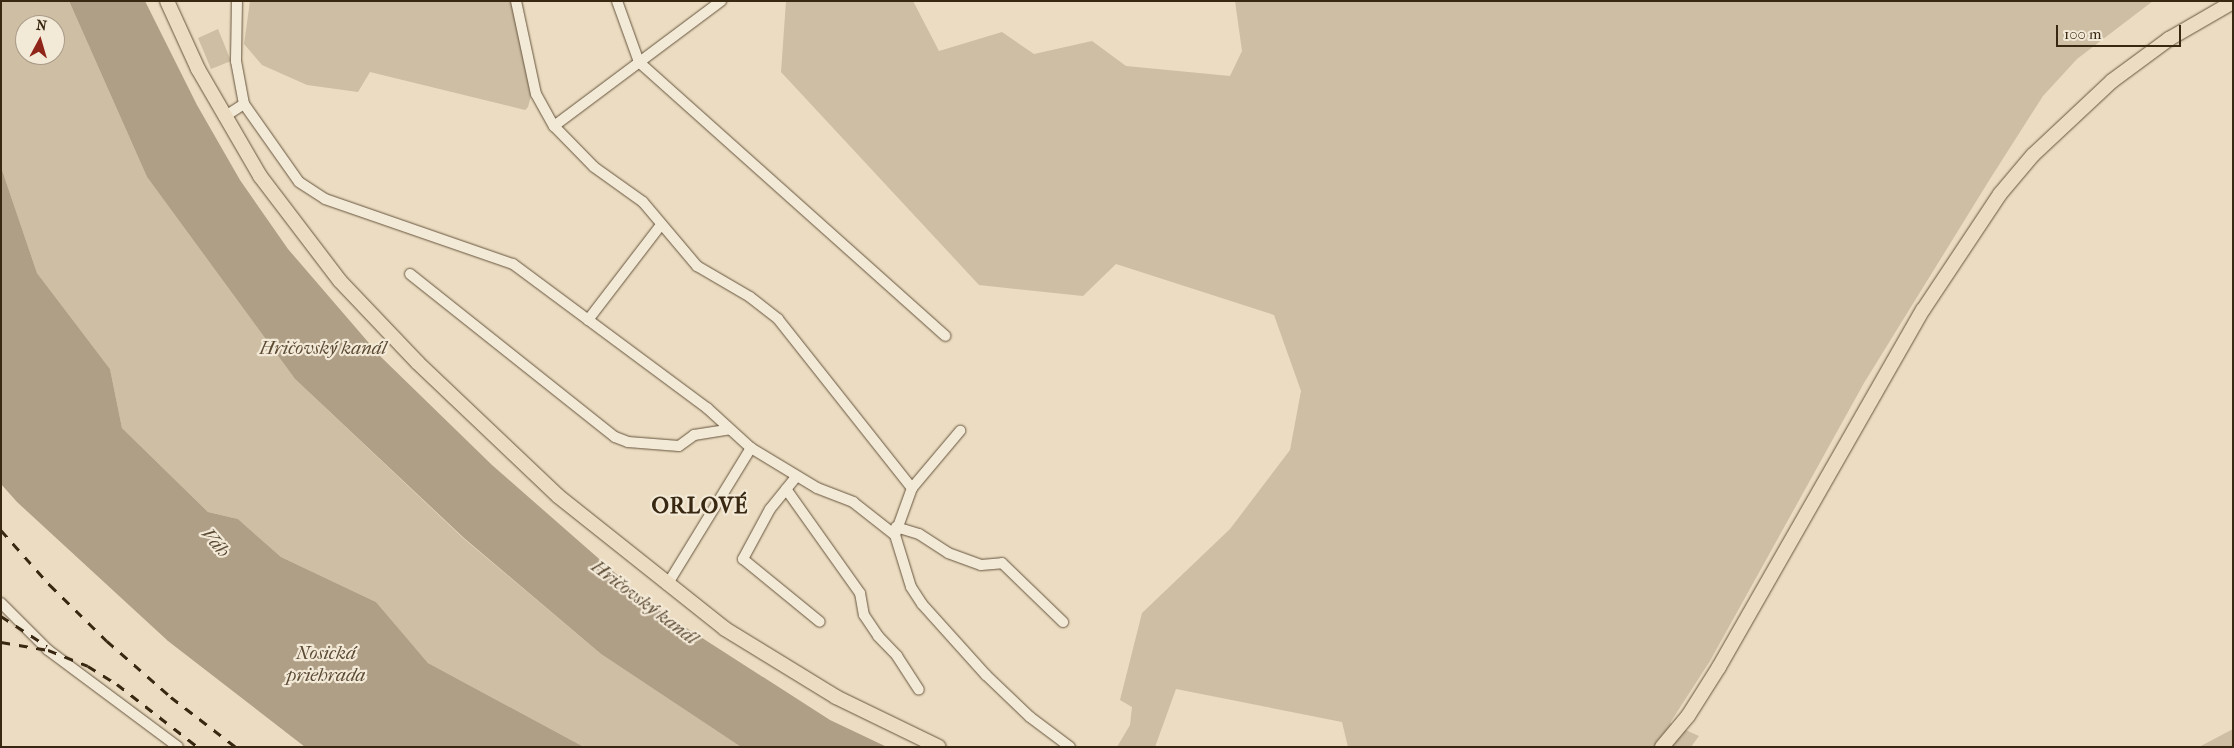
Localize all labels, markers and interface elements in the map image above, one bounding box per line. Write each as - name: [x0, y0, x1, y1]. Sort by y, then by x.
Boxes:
- north arrow: [15, 15, 65, 65]
- scale bar: [2059, 15, 2184, 47]
- text: N: [35, 17, 48, 35]
- text: 100 m: [2064, 25, 2102, 43]
- water label: Hričovský kanál: [260, 338, 386, 360]
- district label: ORLOVÉ: [651, 494, 749, 520]
- water label: Váh: [196, 524, 234, 562]
- water label: Hričovský kanál: [586, 556, 702, 650]
- water label: Nosická priehrada: [287, 643, 365, 687]

